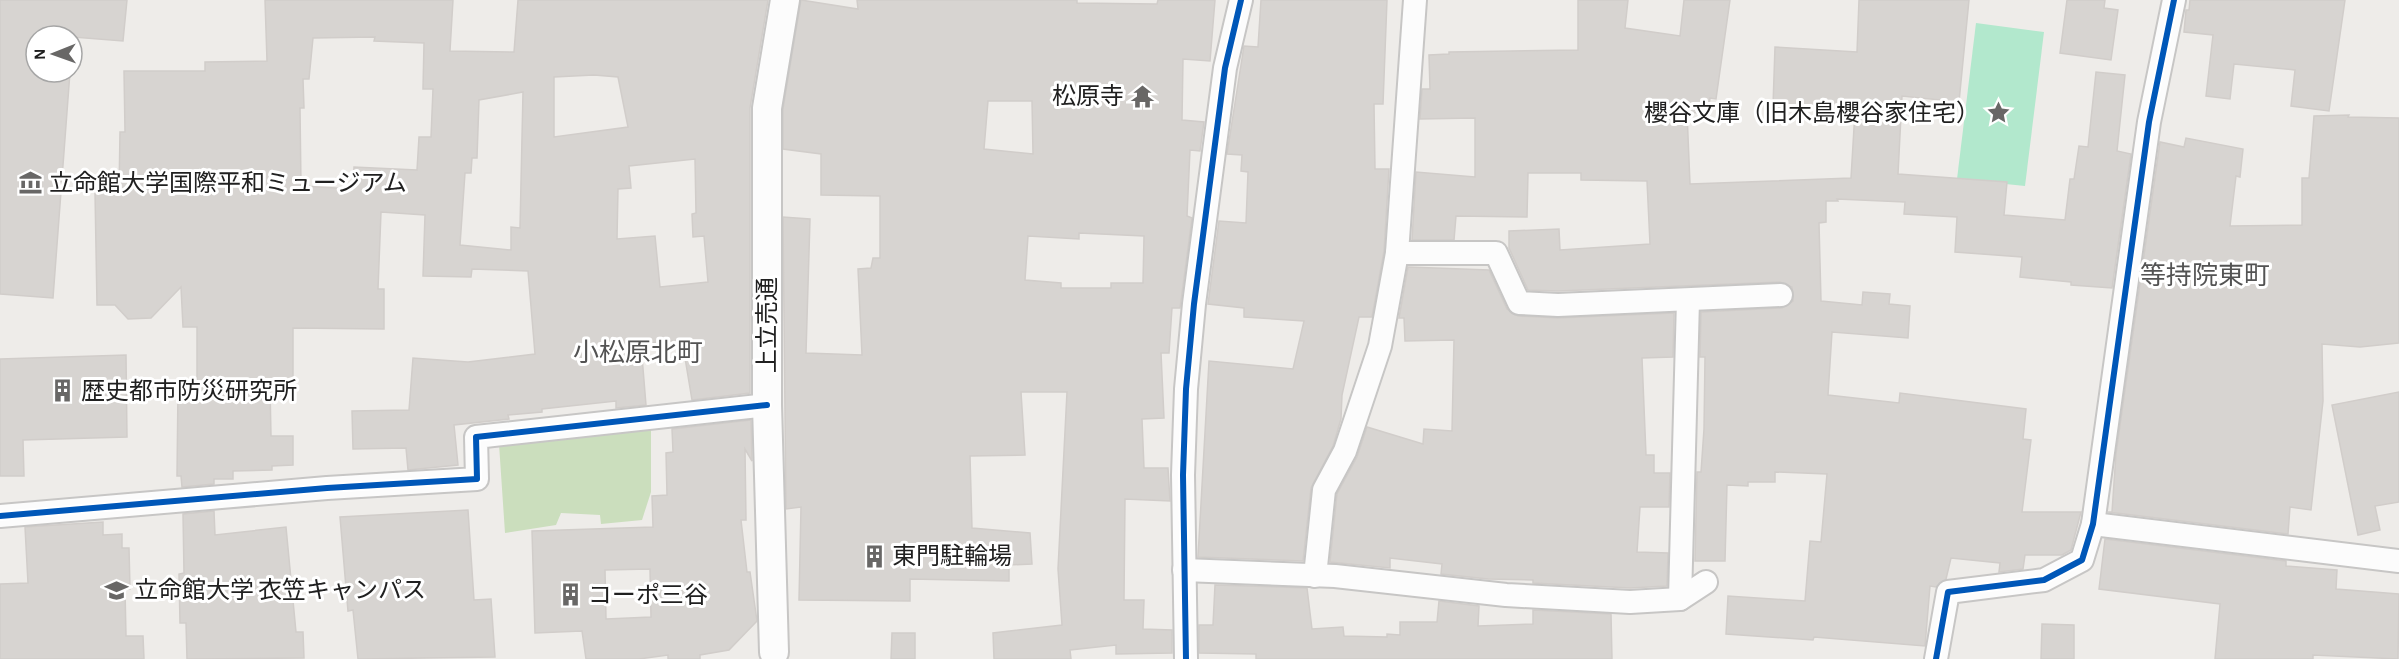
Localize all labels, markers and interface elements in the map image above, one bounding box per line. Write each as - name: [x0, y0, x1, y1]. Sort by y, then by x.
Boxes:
- north arrow: [24, 24, 84, 84]
- text: N: [32, 49, 48, 60]
- place label: 松原寺: [1052, 83, 1124, 109]
- temple icon: 松原寺: [1129, 83, 1155, 109]
- place label: 櫻谷文庫（旧木島櫻谷家住宅）: [1644, 100, 1980, 126]
- place icon: 櫻谷文庫（旧木島櫻谷家住宅）: [1985, 100, 2011, 126]
- museum icon: 立命館大学国際平和ミュージアム: [18, 170, 44, 196]
- place label: 立命館大学国際平和ミュージアム: [49, 170, 407, 196]
- district label: 等持院東町: [2140, 262, 2270, 289]
- street label: 上立売通: [754, 277, 780, 373]
- district label: 小松原北町: [573, 339, 703, 366]
- building icon: 歴史都市防災研究所: [50, 378, 76, 404]
- place label: 歴史都市防災研究所: [81, 378, 297, 404]
- building icon: 東門駐輪場: [861, 543, 887, 569]
- place label: 東門駐輪場: [892, 543, 1012, 569]
- school or university icon: 立命館大学 衣笠キャンパス: [103, 577, 129, 603]
- place label: 立命館大学 衣笠キャンパス: [134, 577, 426, 603]
- building icon: コーポ三谷: [557, 582, 583, 608]
- place label: コーポ三谷: [588, 582, 708, 608]

